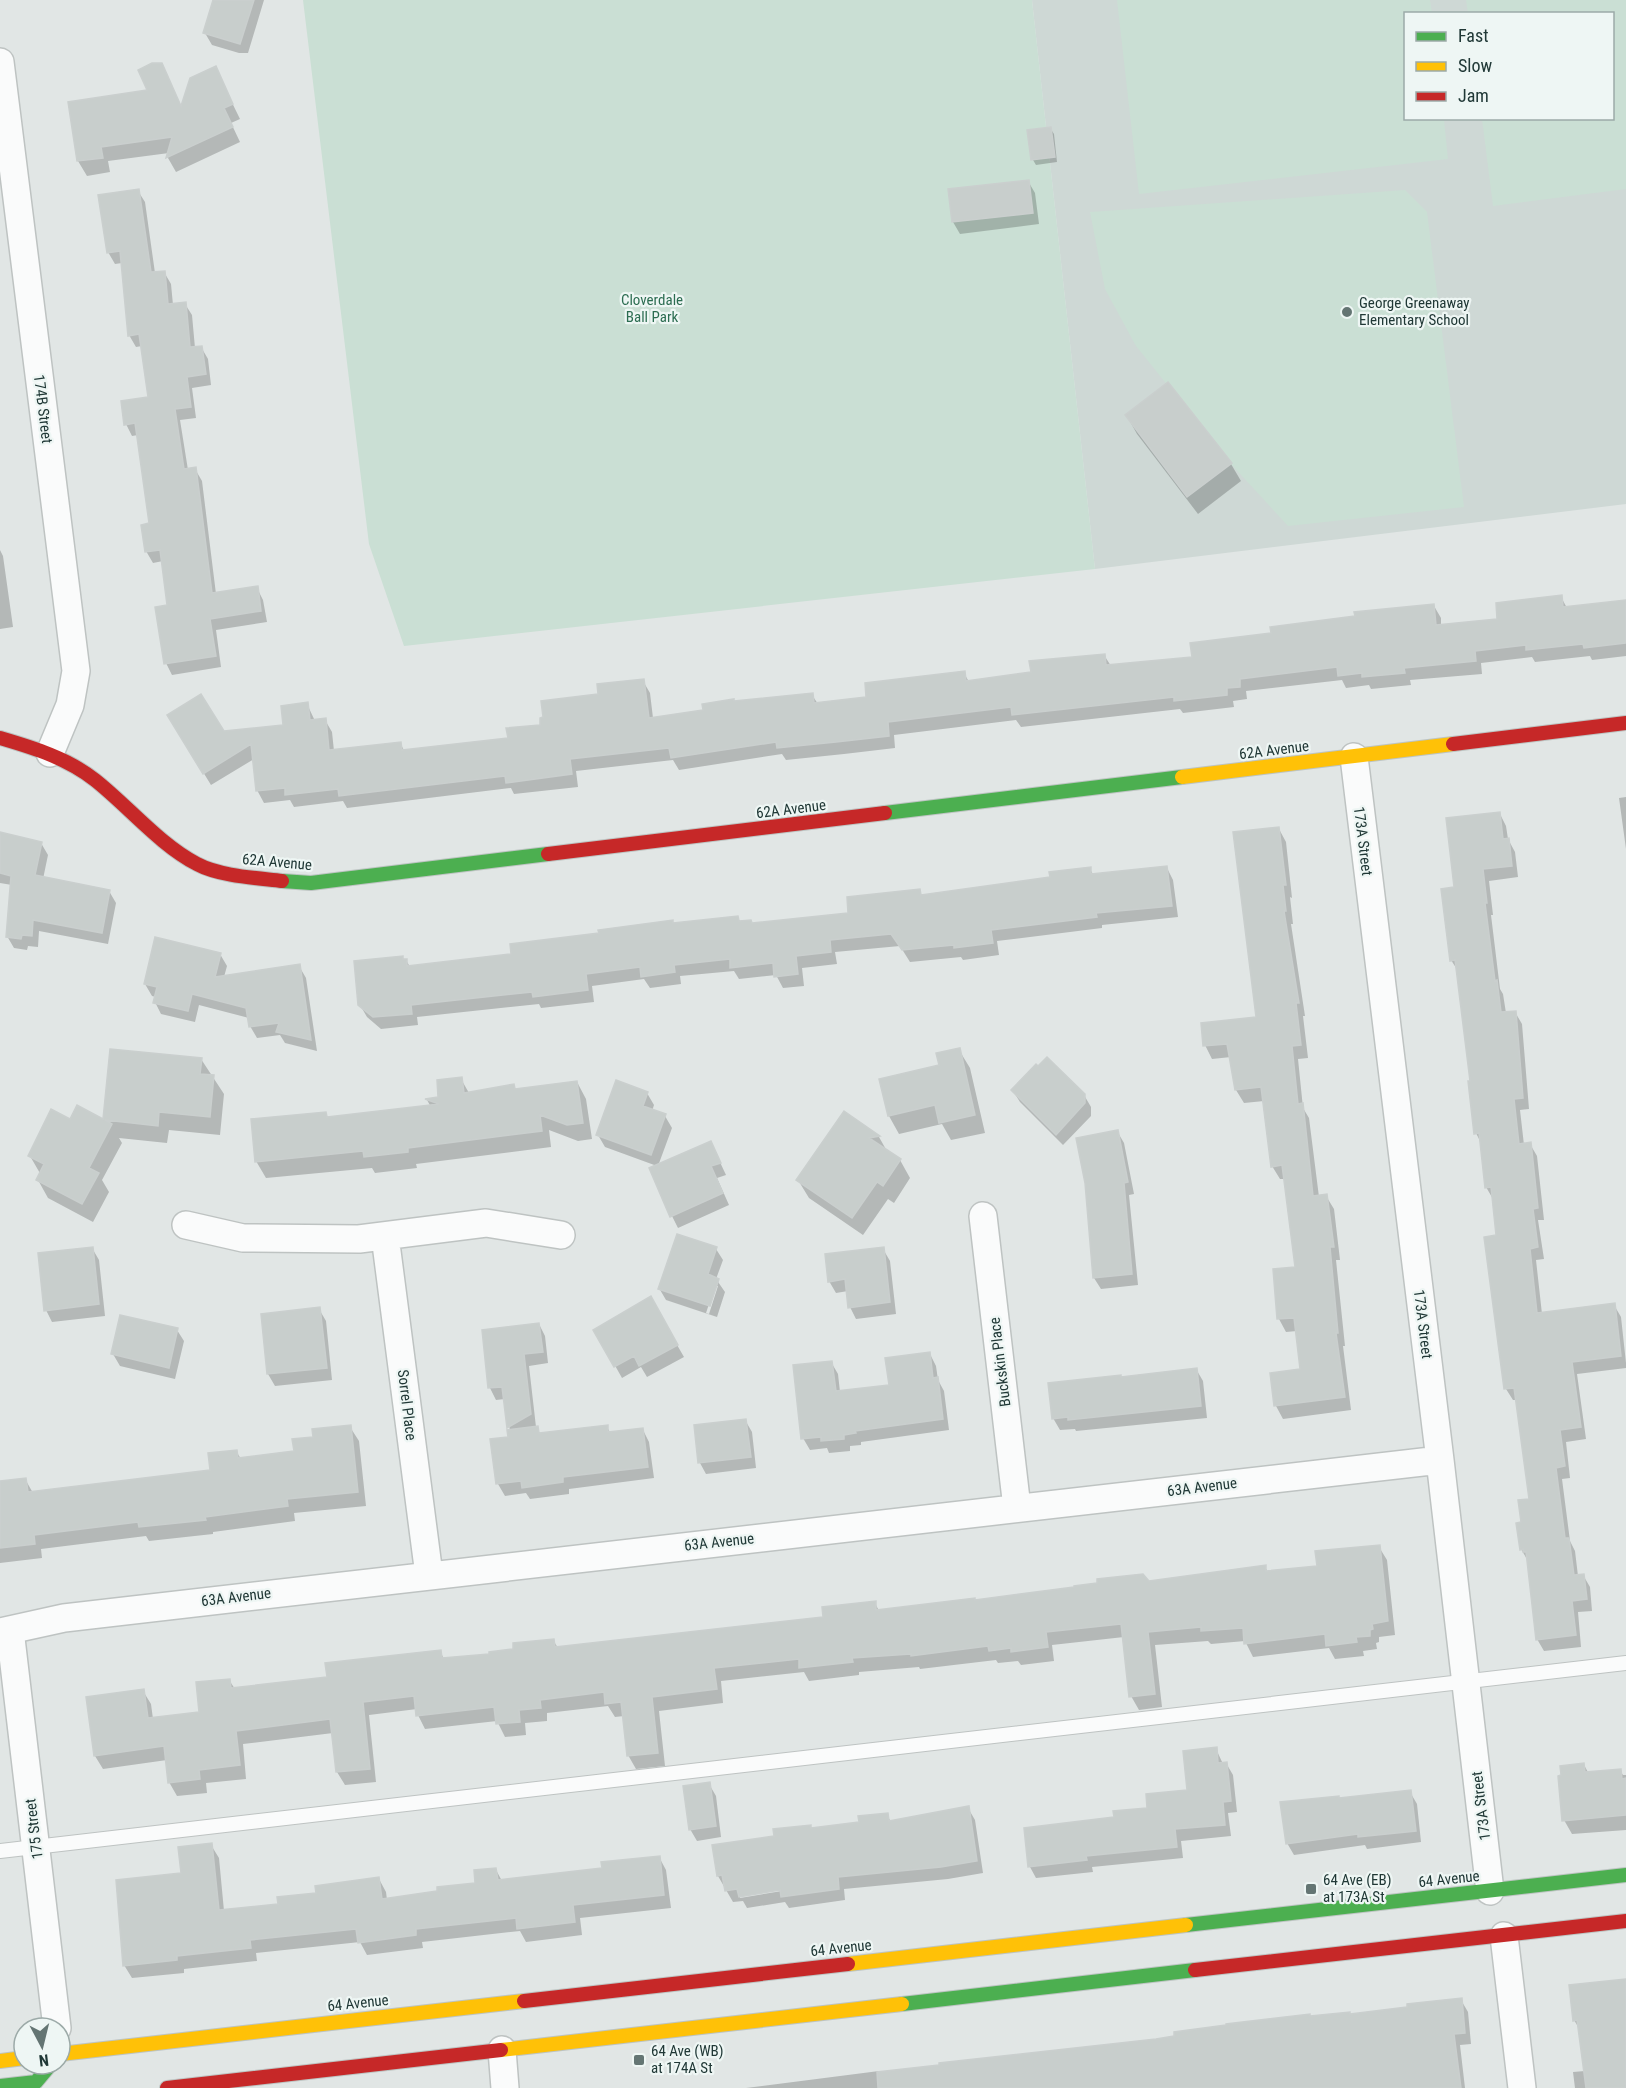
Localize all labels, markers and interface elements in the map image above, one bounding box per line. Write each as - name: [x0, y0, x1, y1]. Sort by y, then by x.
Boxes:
- legend: [1404, 12, 1614, 120]
- text: Fast: [1458, 25, 1489, 46]
- text: Slow: [1458, 55, 1493, 76]
- text: Jam: [1458, 85, 1489, 106]
- park label: Cloverdale Ball Park: [621, 291, 683, 326]
- place label: George Greenaway Elementary School: [1359, 294, 1470, 329]
- marker: George Greenaway Elementary School: [1340, 305, 1354, 319]
- street label: 174B Street: [30, 374, 56, 444]
- street label: 62A Avenue: [1238, 737, 1310, 763]
- street label: 62A Avenue: [755, 796, 827, 822]
- street label: 173A Street: [1350, 805, 1376, 877]
- street label: 62A Avenue: [241, 850, 313, 874]
- street label: 173A Street: [1410, 1288, 1436, 1360]
- street label: Buckskin Place: [986, 1316, 1014, 1408]
- street label: Sorrel Place: [394, 1369, 420, 1441]
- street label: 63A Avenue: [1166, 1474, 1238, 1500]
- street label: 63A Avenue: [683, 1529, 755, 1555]
- street label: 63A Avenue: [200, 1584, 272, 1610]
- street label: 173A Street: [1468, 1770, 1494, 1842]
- street label: 175 Street: [21, 1798, 47, 1860]
- street label: 64 Avenue: [1418, 1867, 1480, 1891]
- place label: 64 Ave (EB) at 173A St: [1323, 1871, 1391, 1906]
- marker: 64 Ave (EB) at 173A St: [1304, 1882, 1318, 1896]
- street label: 64 Avenue: [810, 1936, 872, 1960]
- street label: 64 Avenue: [327, 1991, 389, 2015]
- north arrow: [12, 2016, 72, 2076]
- place label: 64 Ave (WB) at 174A St: [651, 2042, 724, 2077]
- text: N: [38, 2050, 50, 2070]
- marker: 64 Ave (WB) at 174A St: [632, 2053, 646, 2067]

